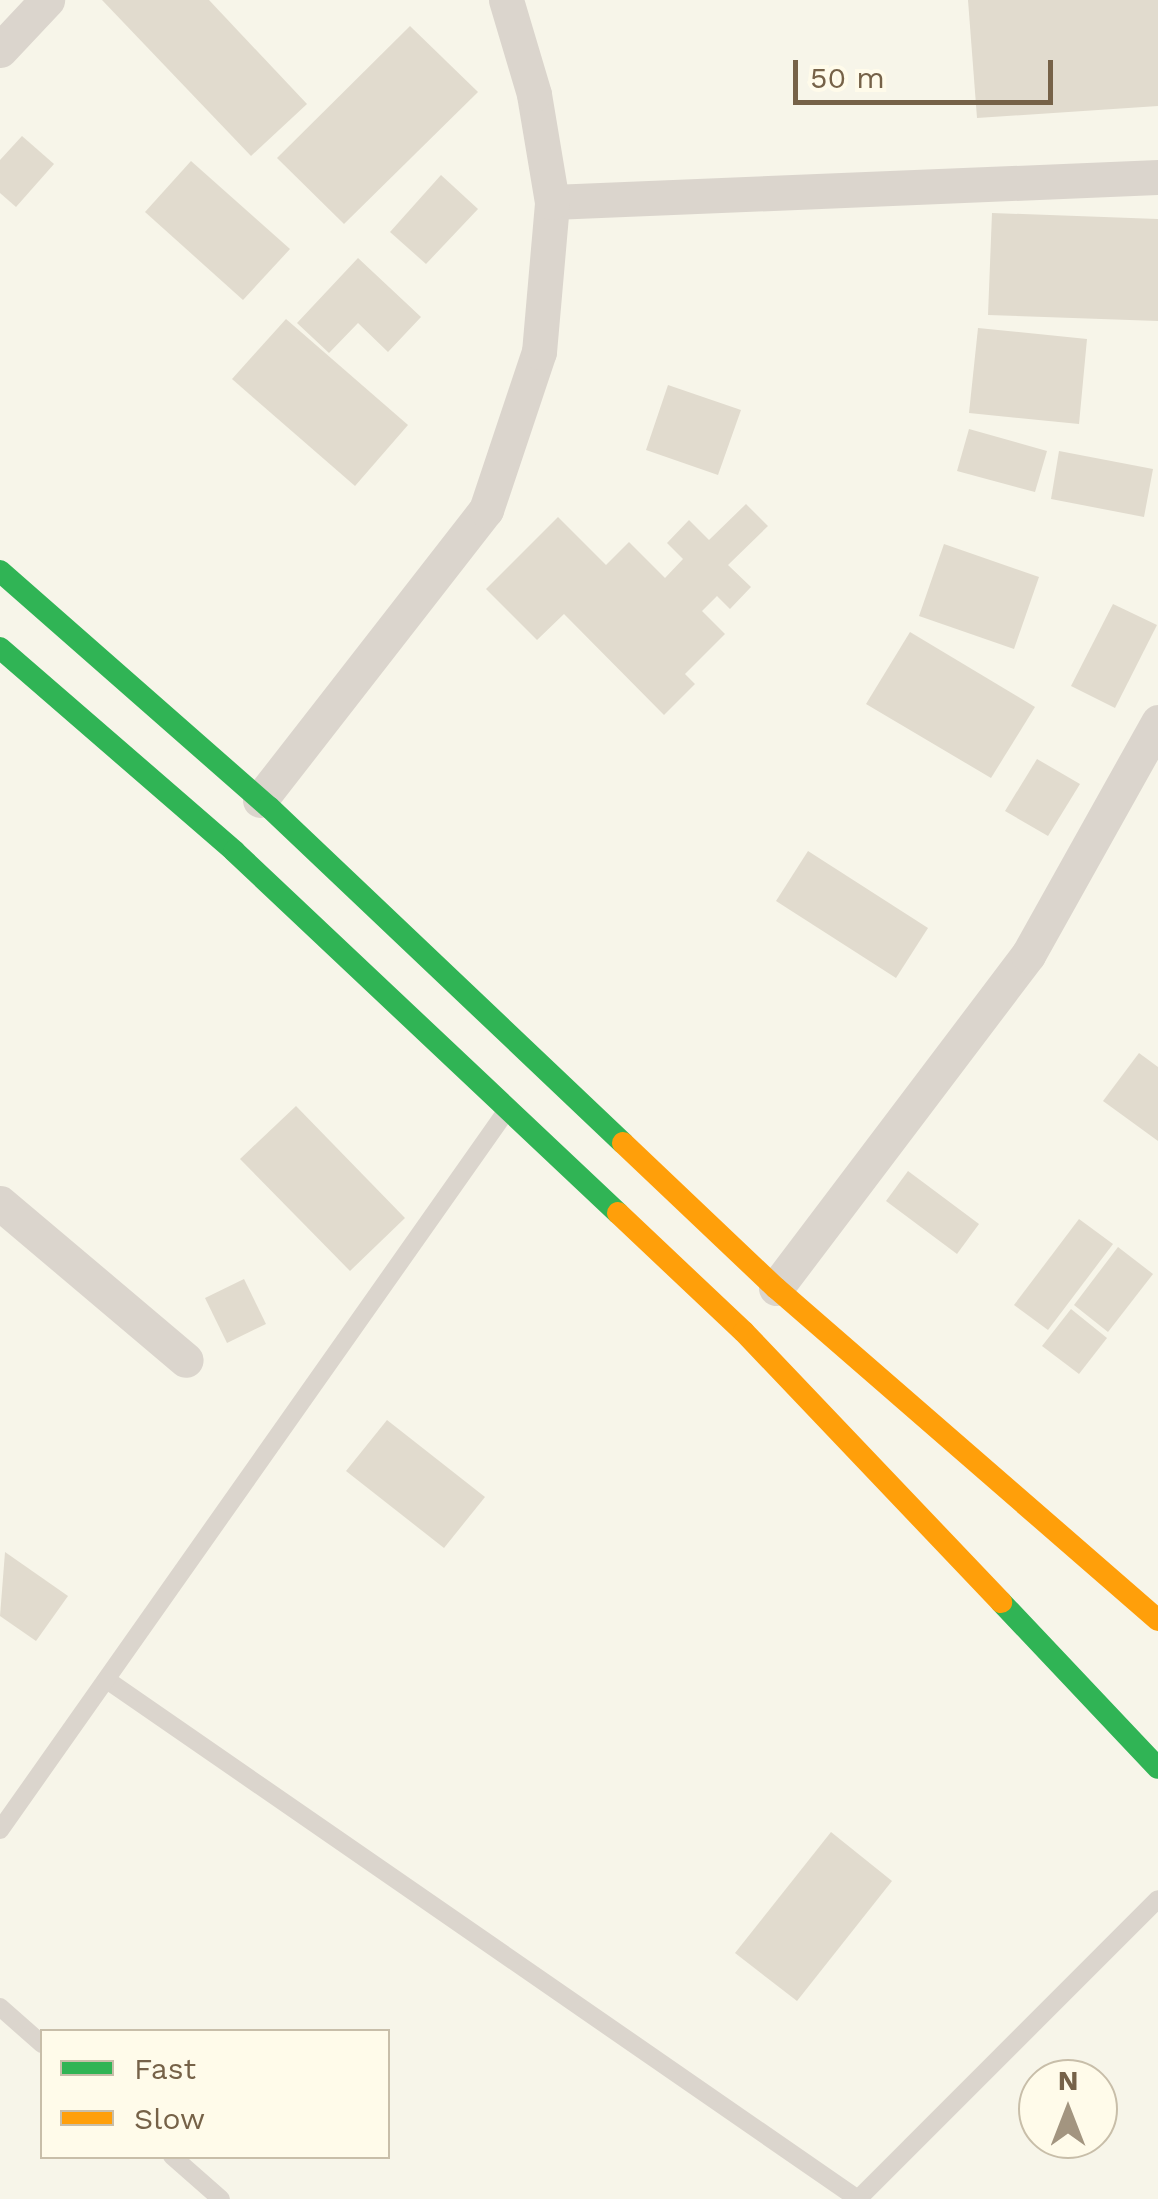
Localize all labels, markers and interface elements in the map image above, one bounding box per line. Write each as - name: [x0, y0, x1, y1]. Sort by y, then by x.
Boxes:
- scale bar: [798, 40, 1058, 102]
- text: 50 m: [810, 60, 885, 95]
- legend: [40, 2029, 390, 2159]
- text: Fast: [134, 2051, 196, 2086]
- north arrow: [1018, 2059, 1118, 2159]
- text: N: [1058, 2064, 1078, 2097]
- text: Slow: [134, 2101, 205, 2136]

